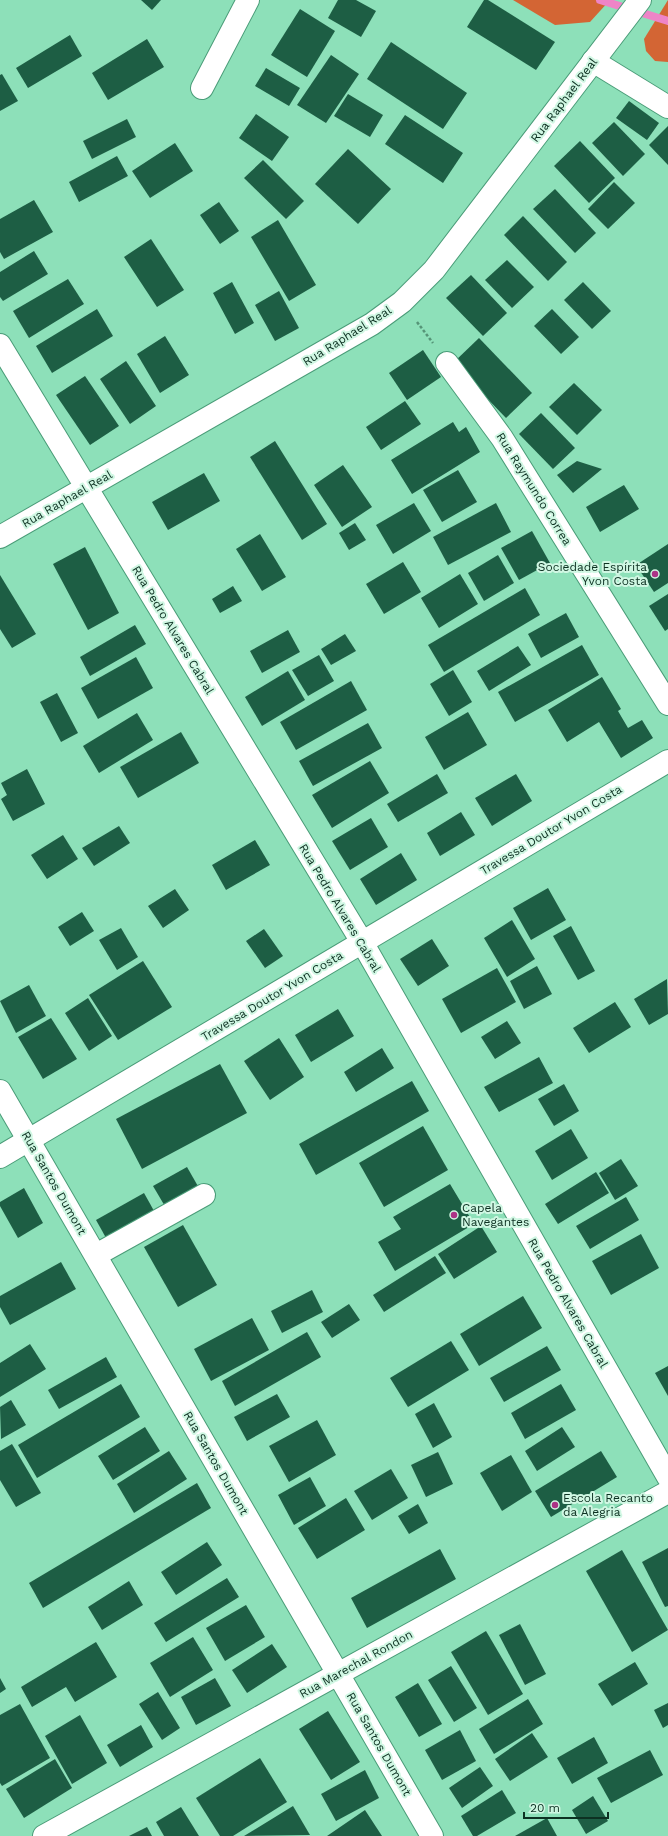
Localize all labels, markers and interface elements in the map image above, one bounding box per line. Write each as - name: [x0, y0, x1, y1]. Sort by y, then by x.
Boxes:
- street label: Rua Raphael Real: [528, 55, 600, 145]
- street label: Rua Raphael Real: [300, 303, 394, 369]
- street label: Rua Raymundo Correa: [494, 430, 575, 548]
- street label: Rua Raphael Real: [19, 467, 115, 531]
- place label: Sociedade Espírita Yvon Costa: [538, 560, 647, 588]
- street label: Rua Pedro Alvares Cabral: [129, 563, 217, 697]
- marker: Sociedade Espírita Yvon Costa: [650, 569, 660, 579]
- street label: Travessa Doutor Yvon Costa: [478, 782, 625, 878]
- street label: Rua Pedro Alvares Cabral: [296, 841, 384, 975]
- street label: Travessa Doutor Yvon Costa: [199, 948, 346, 1044]
- street label: Rua Santos Dumont: [19, 1129, 89, 1237]
- place label: Capela Navegantes: [462, 1201, 529, 1229]
- marker: Capela Navegantes: [449, 1210, 459, 1220]
- street label: Rua Pedro Alvares Cabral: [525, 1236, 611, 1370]
- street label: Rua Santos Dumont: [181, 1409, 251, 1517]
- place label: Escola Recanto da Alegria: [563, 1491, 653, 1519]
- marker: Escola Recanto da Alegria: [550, 1500, 560, 1510]
- street label: Rua Marechal Rondon: [297, 1627, 415, 1701]
- street label: Rua Santos Dumont: [344, 1690, 414, 1798]
- scale bar: [524, 1794, 608, 1820]
- text: 20 m: [530, 1801, 560, 1815]

